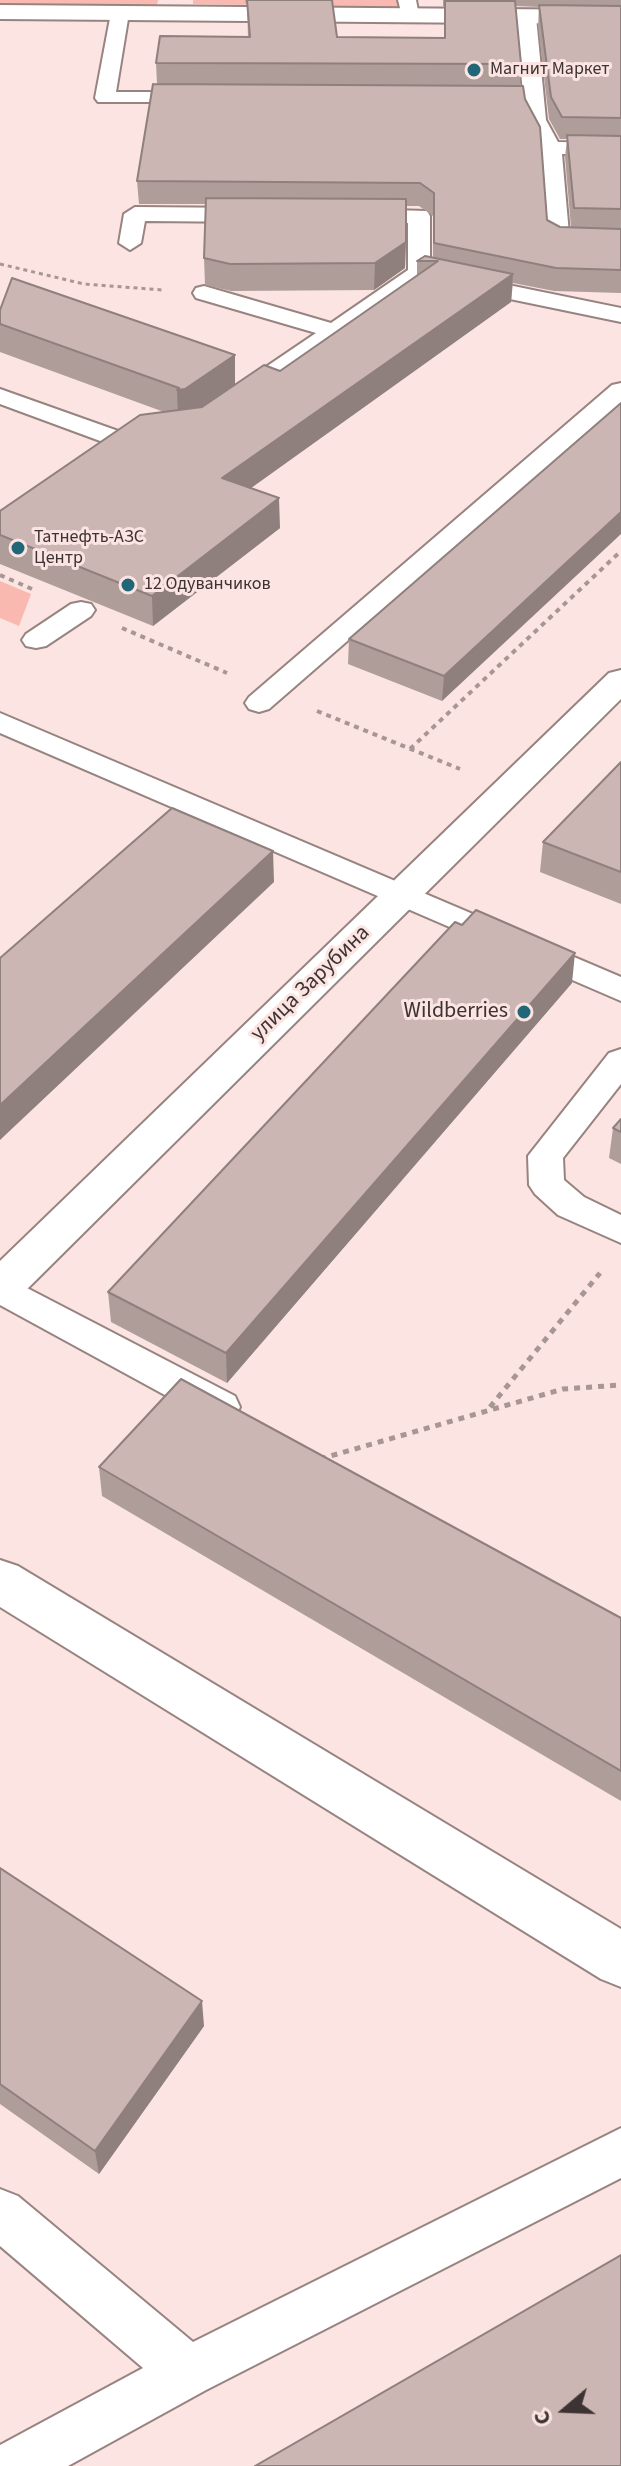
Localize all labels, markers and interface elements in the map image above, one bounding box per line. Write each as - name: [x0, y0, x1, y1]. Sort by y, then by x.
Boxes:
- place label: Магнит Маркет: [490, 59, 609, 81]
- marker: Магнит Маркет: [465, 61, 483, 79]
- place label: Татнефть-АЗС Центр: [34, 527, 144, 570]
- marker: Татнефть-АЗС Центр: [9, 539, 27, 557]
- place label: 12 Одуванчиков: [144, 574, 271, 596]
- marker: 12 Одуванчиков: [119, 576, 137, 594]
- street label: улица Зарубина: [246, 920, 376, 1048]
- place label: Wildberries: [404, 999, 508, 1025]
- marker: Wildberries: [515, 1003, 533, 1021]
- north arrow: [525, 2370, 605, 2450]
- text: С: [525, 2407, 560, 2429]

